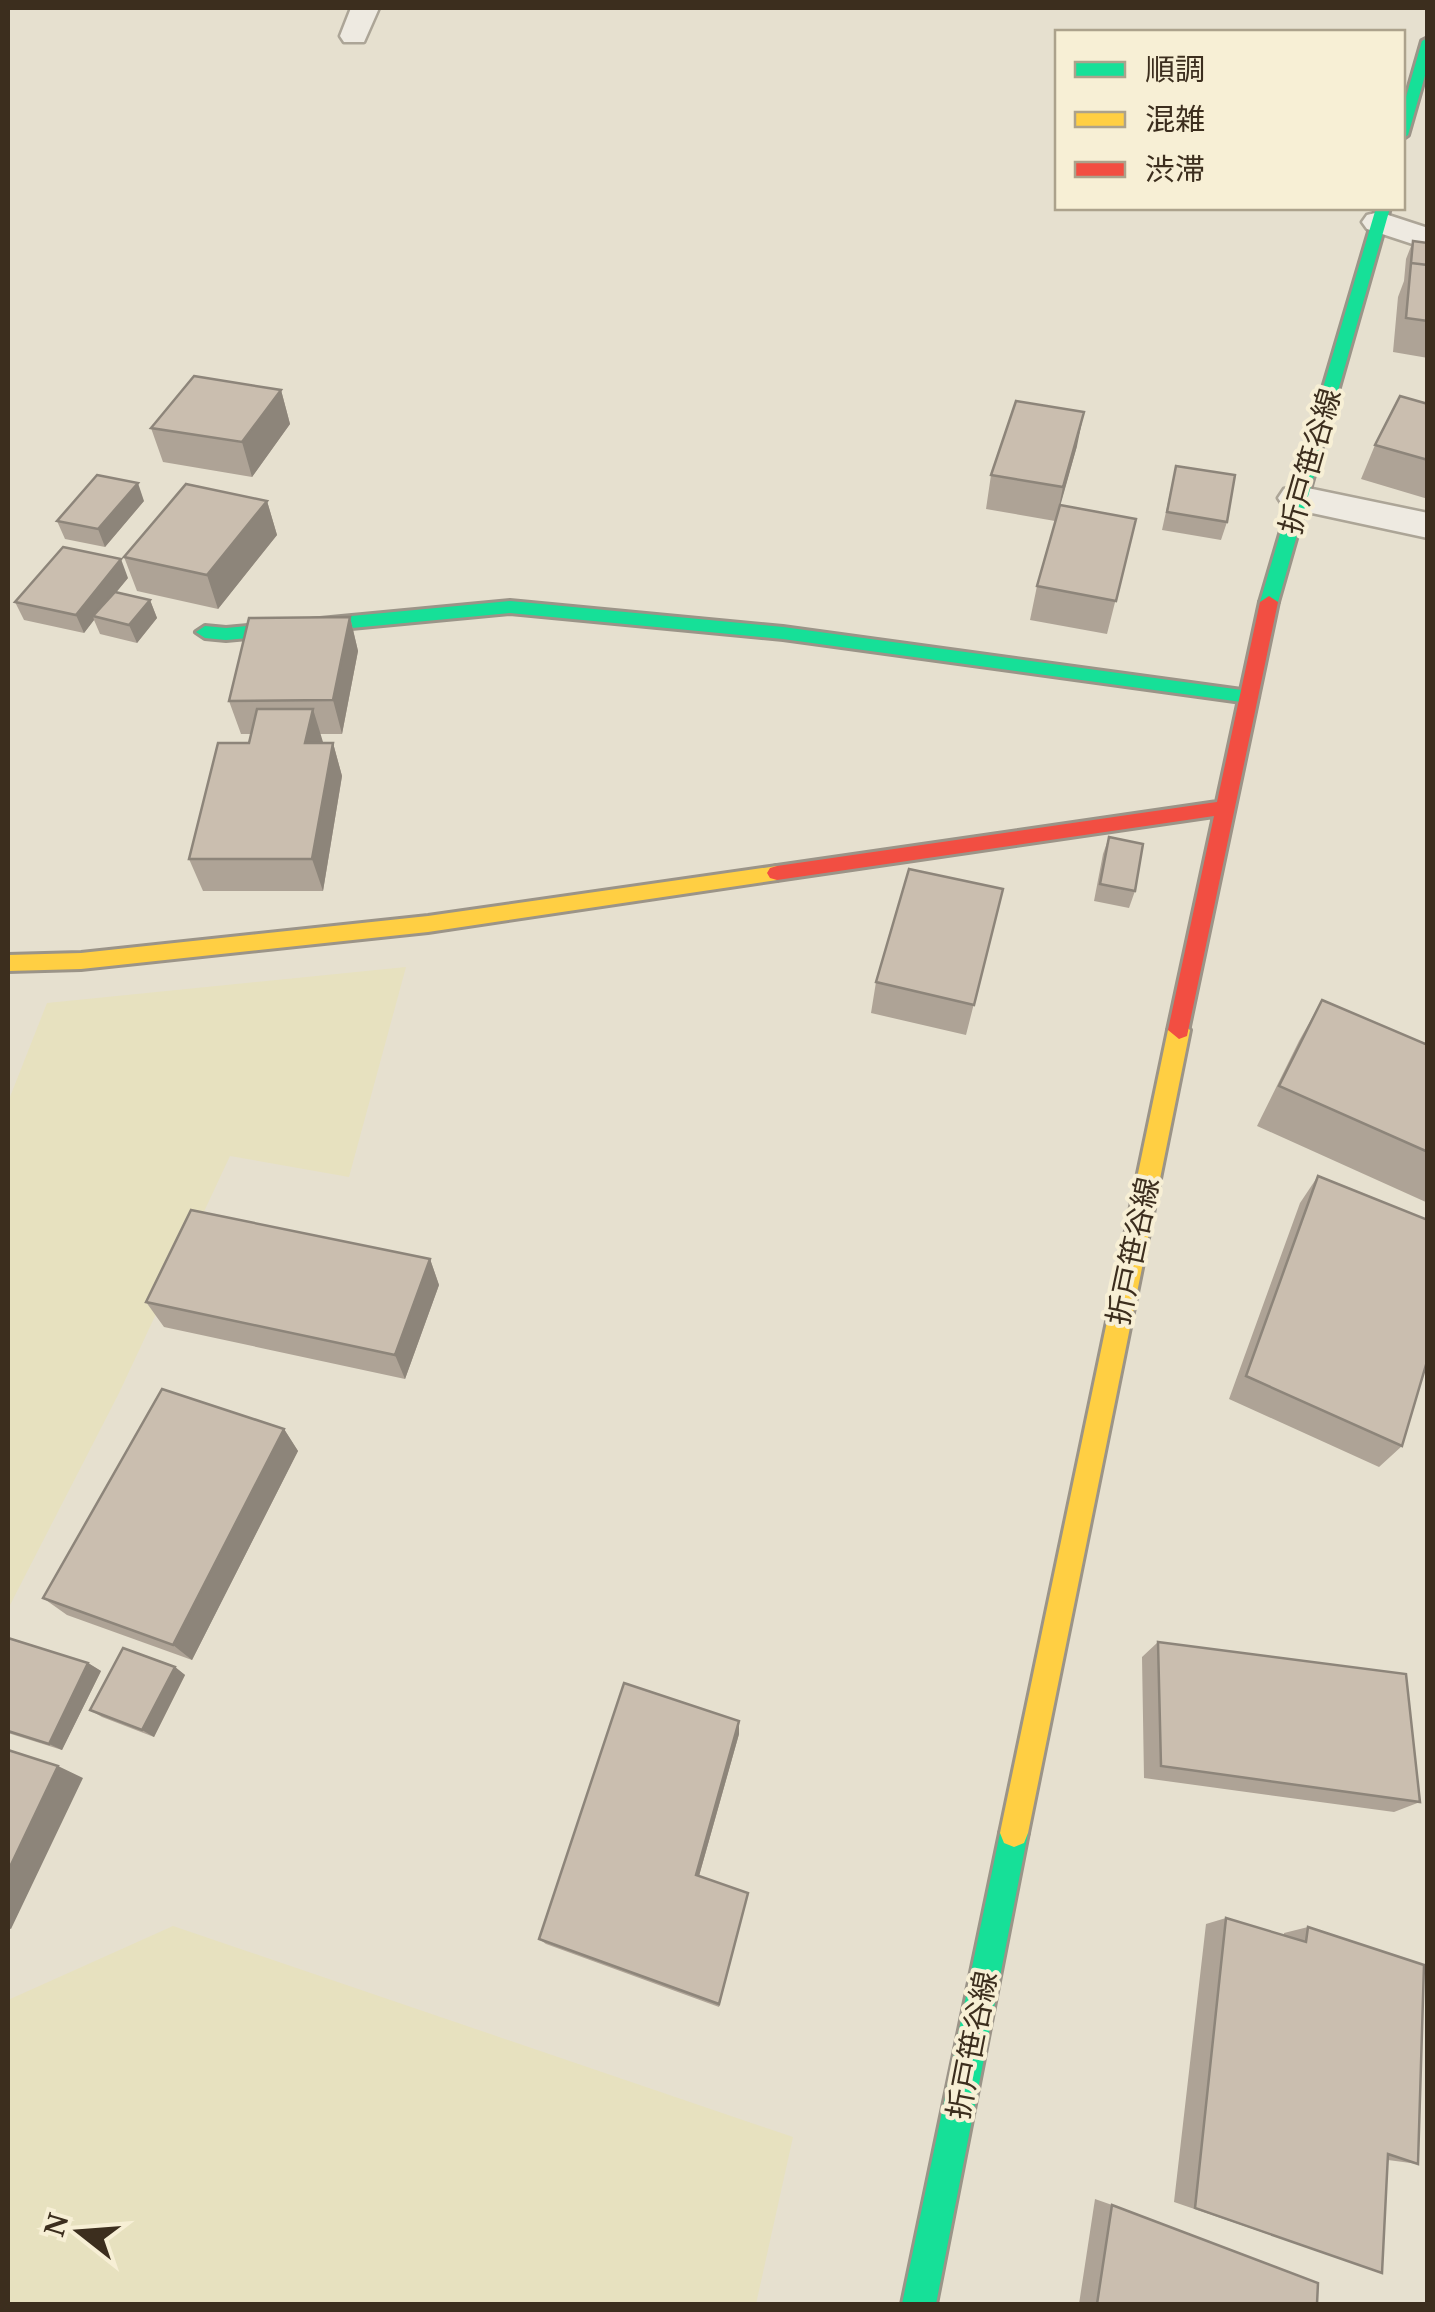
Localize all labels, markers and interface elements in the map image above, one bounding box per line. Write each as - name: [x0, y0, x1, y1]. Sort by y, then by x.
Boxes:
- legend: [1055, 30, 1405, 210]
- text: 順調: [1145, 48, 1205, 89]
- text: 混雑: [1145, 98, 1205, 139]
- text: 渋滞: [1145, 148, 1205, 189]
- street label: 折戸笹谷線: [1269, 383, 1349, 539]
- street label: 折戸笹谷線: [1096, 1173, 1168, 1329]
- street label: 折戸笹谷線: [937, 1967, 1005, 2123]
- north arrow: [30, 2182, 130, 2282]
- text: N: [34, 2208, 77, 2241]

